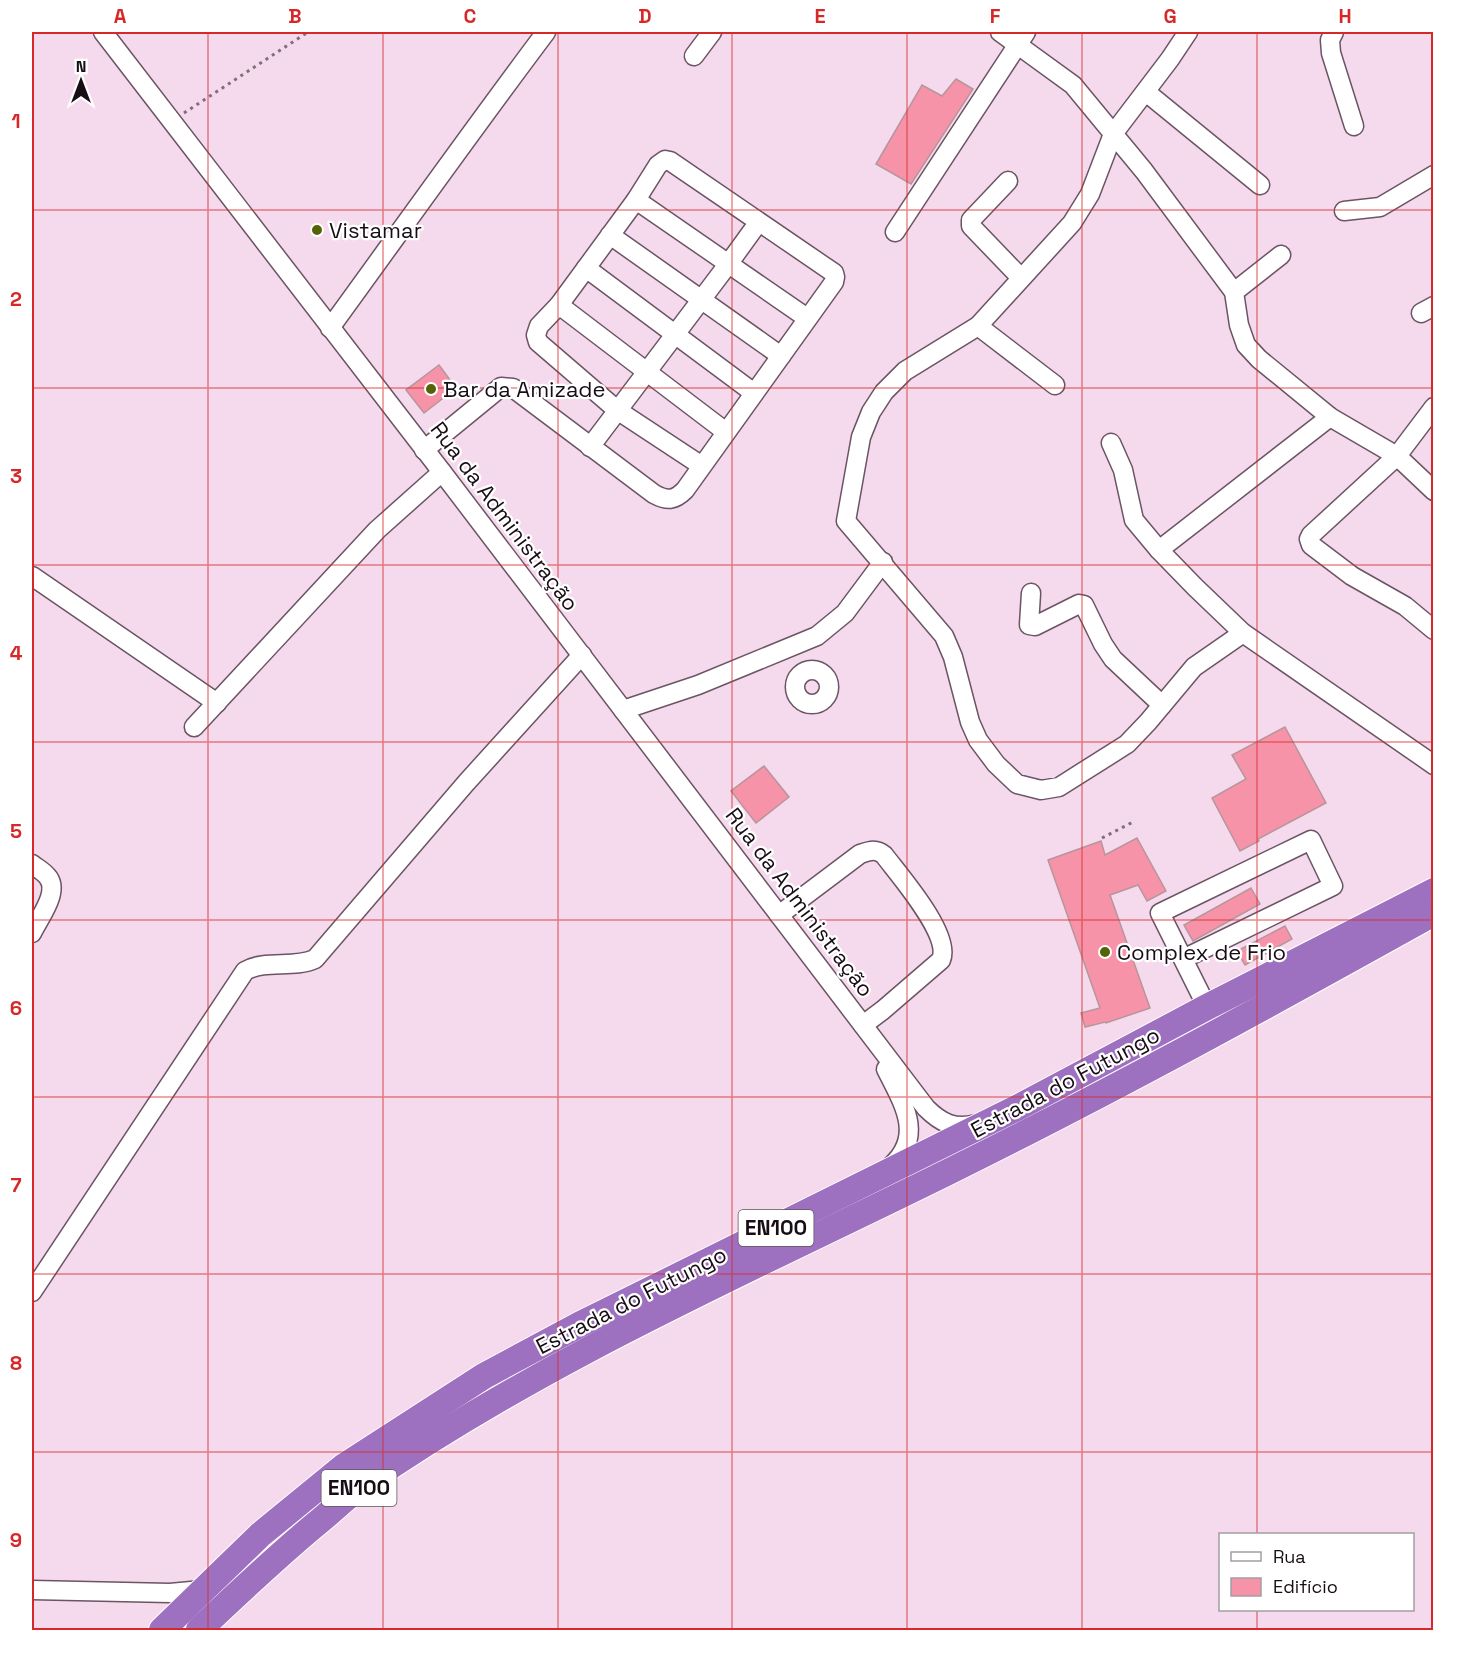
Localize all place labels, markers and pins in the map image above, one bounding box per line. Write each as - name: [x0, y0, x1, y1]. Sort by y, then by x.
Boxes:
- place label: Vistamar: [329, 216, 422, 244]
- marker: Vistamar: [310, 223, 324, 237]
- place label: Bar da Amizade: [443, 375, 605, 403]
- marker: Bar da Amizade: [424, 382, 438, 396]
- place label: Complex de Frio: [1117, 938, 1286, 966]
- marker: Complex de Frio: [1098, 945, 1112, 959]

